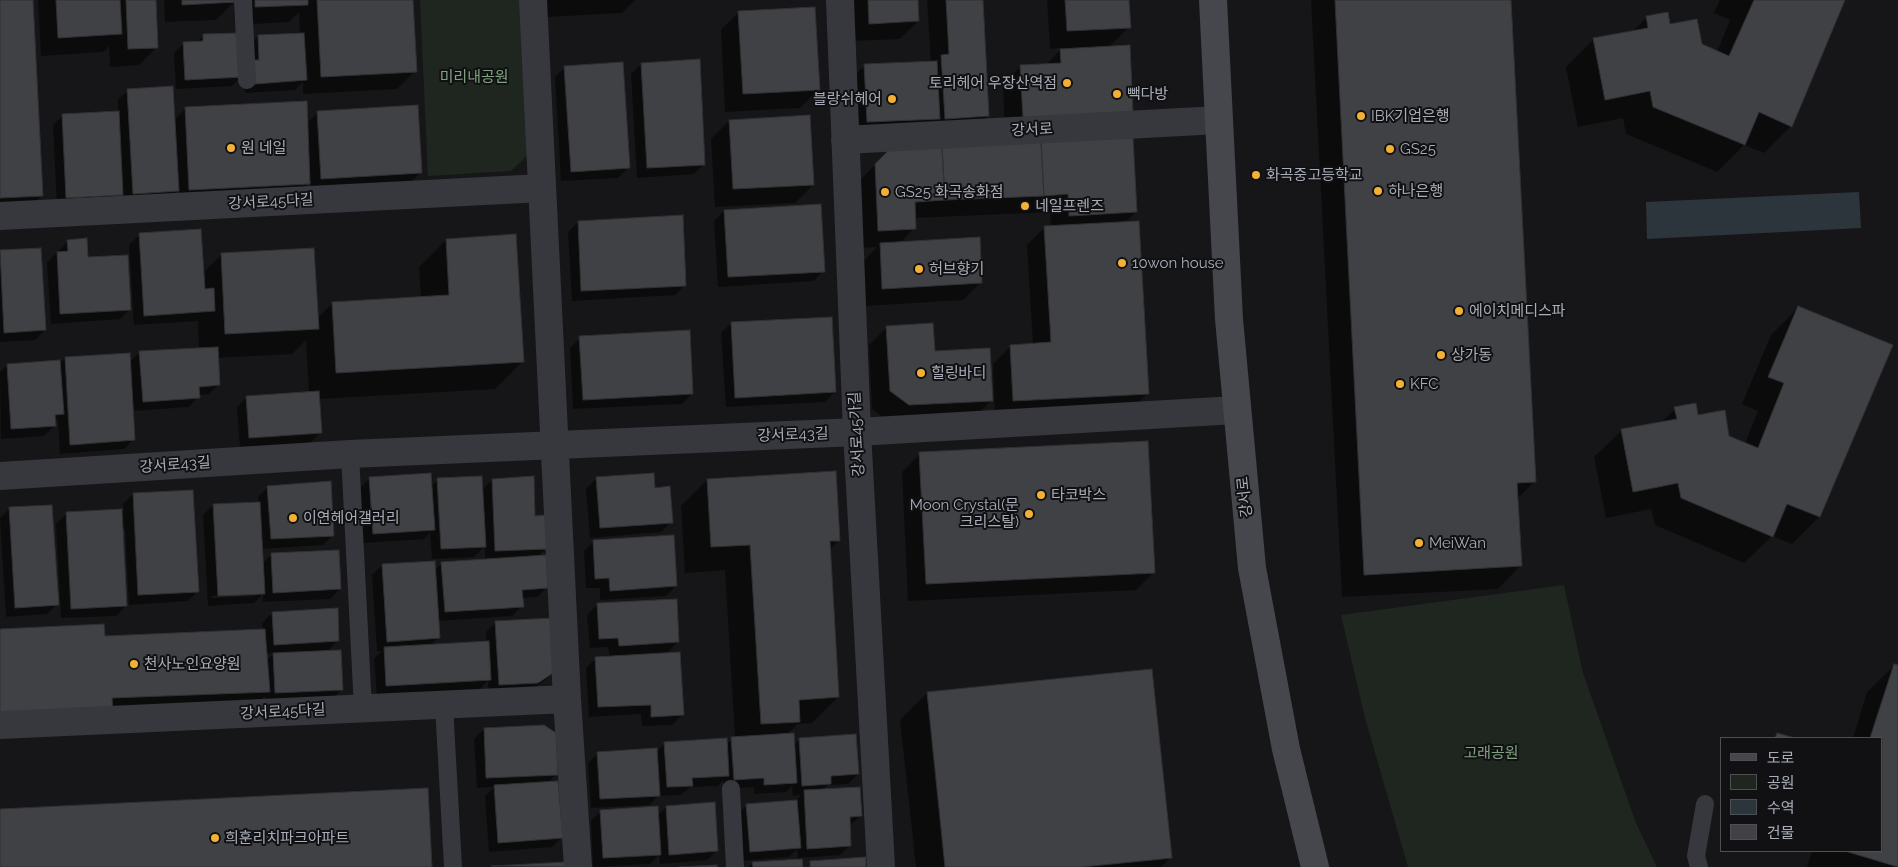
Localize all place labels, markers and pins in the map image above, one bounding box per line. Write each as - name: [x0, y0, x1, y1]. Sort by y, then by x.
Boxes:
- place label: 토리헤어 우장산역점: [929, 74, 1057, 92]
- marker: 토리헤어 우장산역점: [1061, 77, 1073, 89]
- place label: 빽다방: [1127, 85, 1168, 103]
- marker: 빽다방: [1111, 88, 1123, 100]
- place label: 블랑쉬헤어: [813, 90, 882, 108]
- marker: 블랑쉬헤어: [886, 93, 898, 105]
- place label: IBK기업은행: [1371, 107, 1450, 125]
- marker: IBK기업은행: [1355, 110, 1367, 122]
- place label: 원 네일: [241, 139, 286, 157]
- place label: GS25: [1400, 140, 1436, 158]
- marker: 원 네일: [225, 142, 237, 154]
- marker: GS25: [1384, 143, 1396, 155]
- place label: 화곡중고등학교: [1266, 166, 1363, 184]
- marker: 화곡중고등학교: [1250, 169, 1262, 181]
- place label: 하나은행: [1388, 182, 1443, 200]
- place label: GS25 화곡송화점: [895, 183, 1004, 201]
- marker: 하나은행: [1372, 185, 1384, 197]
- marker: GS25 화곡송화점: [879, 186, 891, 198]
- place label: 네일프렌즈: [1035, 197, 1104, 215]
- marker: 네일프렌즈: [1019, 200, 1031, 212]
- place label: 10won house: [1132, 254, 1224, 272]
- marker: 10won house: [1116, 257, 1128, 269]
- place label: 허브향기: [929, 260, 984, 278]
- marker: 허브향기: [913, 263, 925, 275]
- place label: 에이치메디스파: [1469, 302, 1566, 320]
- marker: 에이치메디스파: [1453, 305, 1465, 317]
- place label: 상가동: [1451, 346, 1492, 364]
- marker: 상가동: [1435, 349, 1447, 361]
- place label: 힐링바디: [931, 364, 986, 382]
- marker: 힐링바디: [915, 367, 927, 379]
- place label: KFC: [1410, 375, 1439, 393]
- marker: KFC: [1394, 378, 1406, 390]
- place label: 타코박스: [1051, 486, 1106, 504]
- marker: 타코박스: [1035, 489, 1047, 501]
- place label: Moon Crystal(문 크리스탈): [910, 496, 1019, 531]
- marker: Moon Crystal(문 크리스탈): [1023, 508, 1035, 520]
- place label: 이연헤어갤러리: [303, 509, 400, 527]
- marker: 이연헤어갤러리: [287, 512, 299, 524]
- place label: MeiWan: [1429, 534, 1486, 552]
- marker: MeiWan: [1413, 537, 1425, 549]
- place label: 천사노인요양원: [144, 655, 241, 673]
- marker: 천사노인요양원: [128, 658, 140, 670]
- place label: 희훈리치파크아파트: [225, 829, 349, 847]
- marker: 희훈리치파크아파트: [209, 832, 221, 844]

